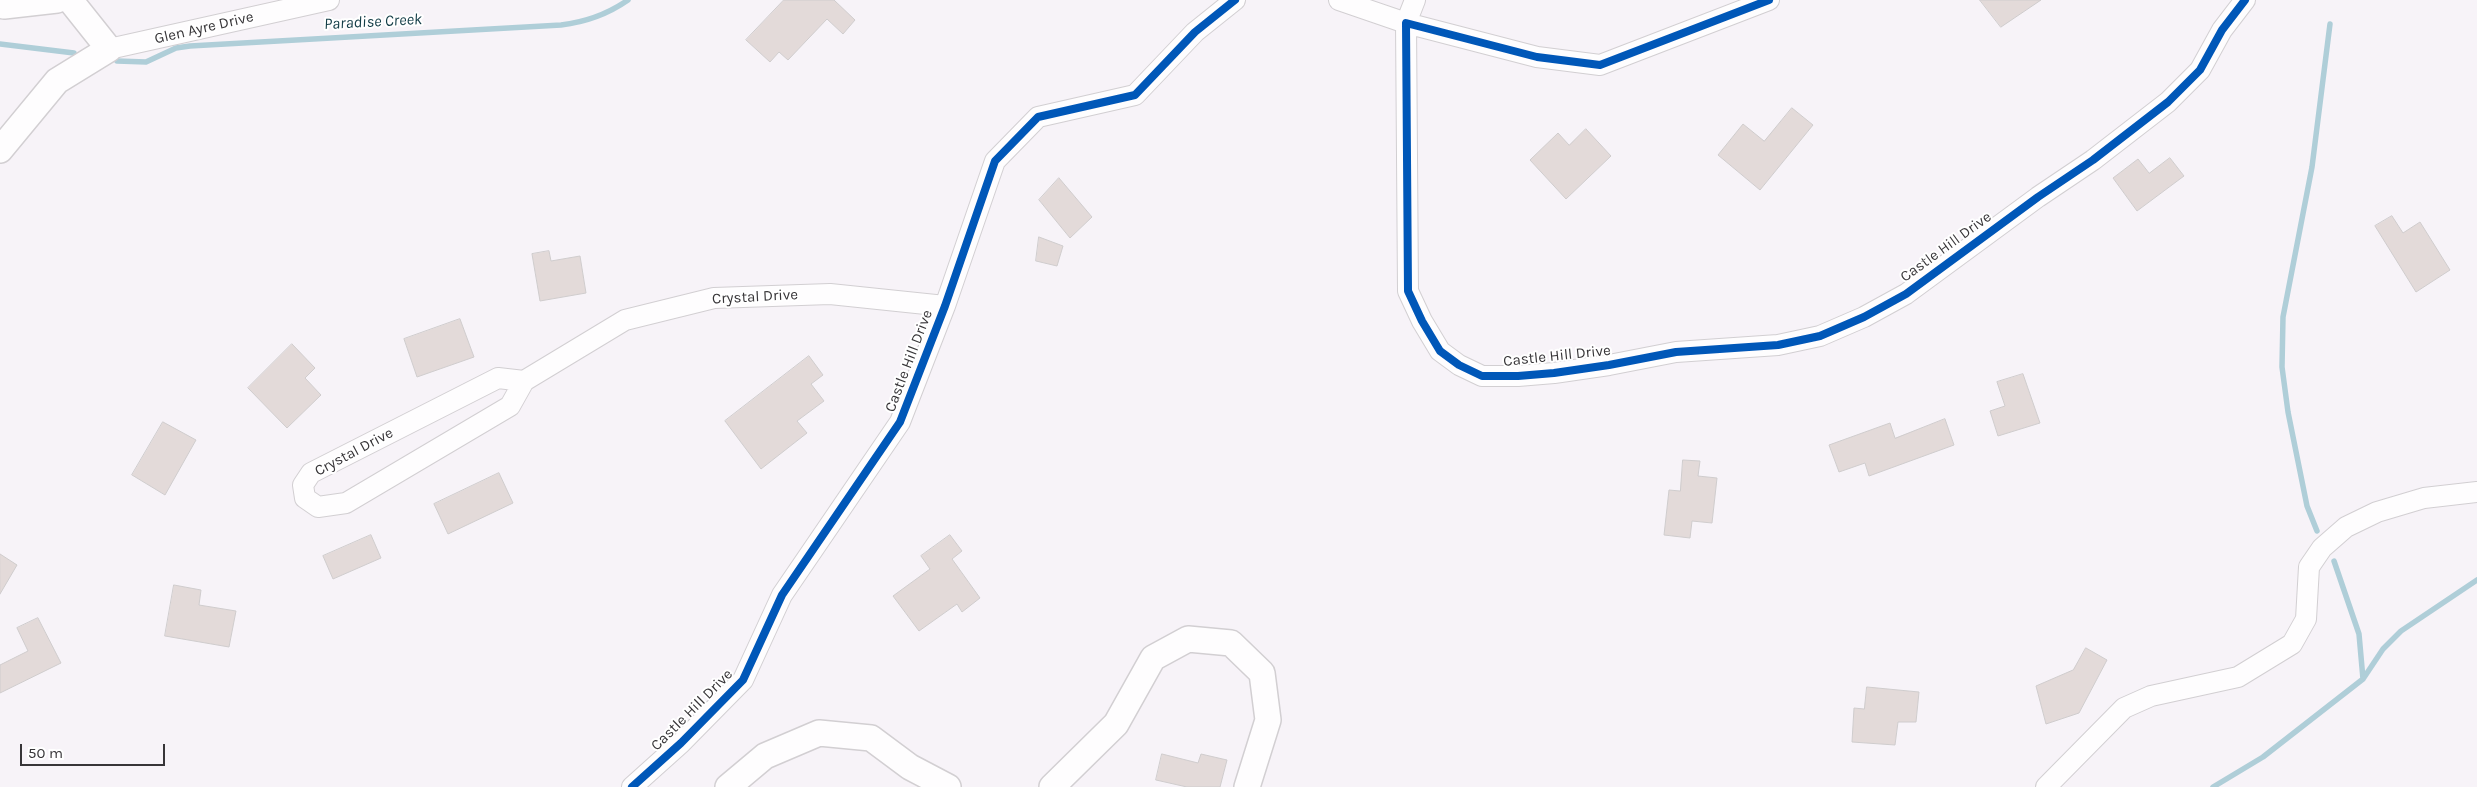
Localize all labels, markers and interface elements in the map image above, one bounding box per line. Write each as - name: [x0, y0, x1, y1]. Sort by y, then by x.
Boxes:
- street label: Glen Ayre Drive: [153, 8, 255, 48]
- water label: Paradise Creek: [324, 10, 422, 34]
- street label: Castle Hill Drive: [1897, 208, 1995, 286]
- street label: Crystal Drive: [712, 286, 798, 308]
- street label: Castle Hill Drive: [881, 307, 937, 415]
- street label: Castle Hill Drive: [1502, 341, 1612, 371]
- street label: Crystal Drive: [312, 424, 396, 480]
- street label: Castle Hill Drive: [647, 665, 737, 755]
- scale bar: [22, 734, 168, 766]
- text: 50 m: [28, 744, 63, 762]

